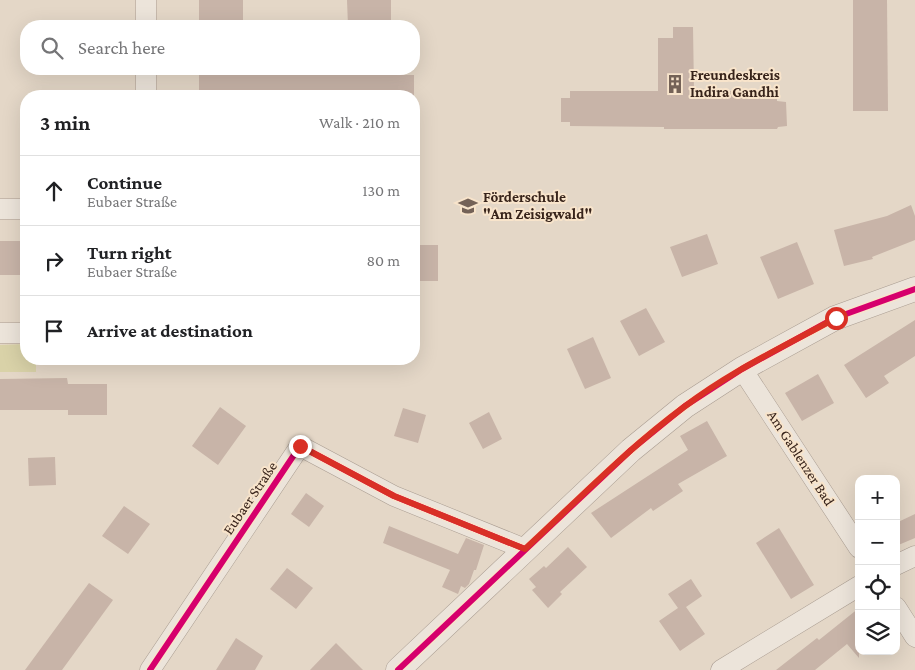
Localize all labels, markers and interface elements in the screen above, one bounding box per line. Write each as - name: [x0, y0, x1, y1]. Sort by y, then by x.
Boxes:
- search box: [20, 20, 420, 75]
- icon: search: [38, 34, 66, 62]
- text: Search here: [78, 37, 165, 58]
- place label: Freundeskreis Indira Gandhi: [690, 67, 780, 100]
- building icon: Freundeskreis Indira Gandhi: [664, 73, 686, 95]
- text: 3 min: [40, 111, 90, 135]
- text: Walk · 210 m: [319, 114, 400, 131]
- text: Continue: [87, 172, 162, 193]
- icon: ahead: [40, 177, 68, 205]
- text: 130 m: [362, 182, 400, 199]
- place label: Förderschule "Am Zeisigwald": [483, 189, 592, 222]
- text: Eubaer Straße: [87, 193, 177, 210]
- school or university icon: Förderschule "Am Zeisigwald": [457, 195, 479, 217]
- text: Turn right: [87, 242, 172, 263]
- icon: right: [40, 247, 68, 275]
- text: 80 m: [366, 252, 400, 269]
- text: Eubaer Straße: [87, 263, 177, 280]
- route start: [825, 307, 848, 330]
- icon: arrive: [40, 317, 68, 345]
- text: Arrive at destination: [87, 320, 253, 341]
- street label: Am Gablenzer Bad: [764, 407, 838, 509]
- route end: [289, 435, 312, 458]
- street label: Eubaer Straße: [220, 458, 280, 537]
- map controls: [855, 475, 900, 655]
- button: +: [855, 475, 900, 520]
- button: −: [855, 520, 900, 565]
- button: locate: [855, 565, 900, 610]
- button: layers: [855, 610, 900, 655]

